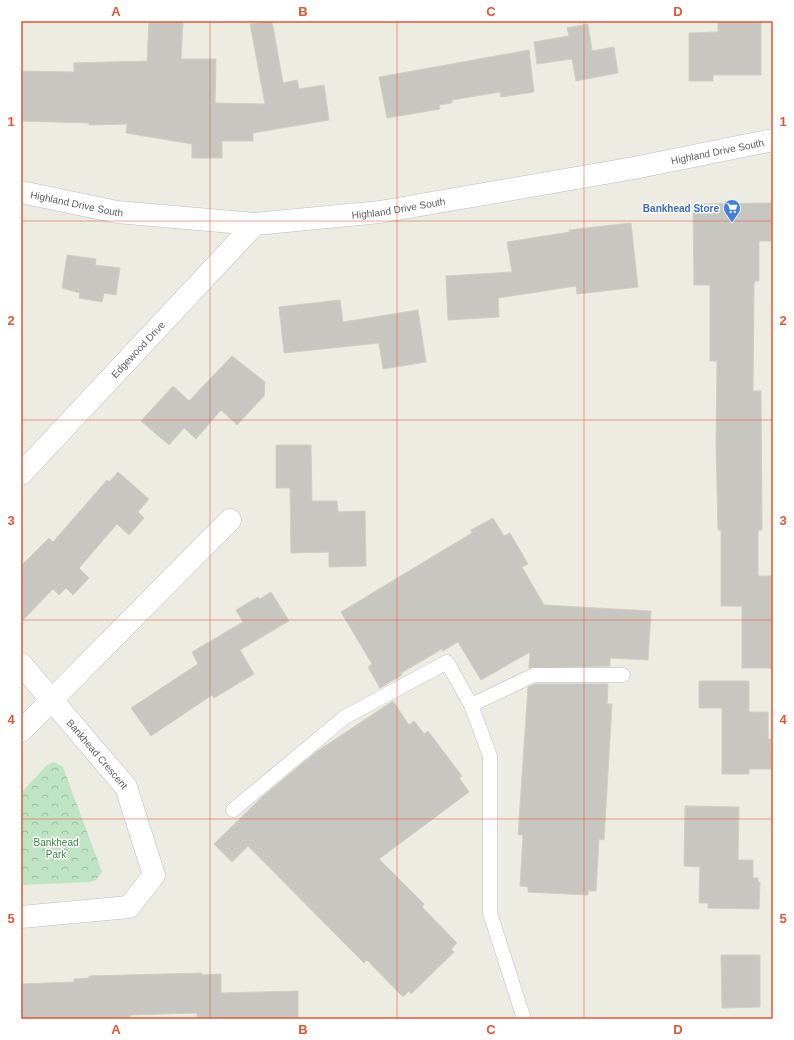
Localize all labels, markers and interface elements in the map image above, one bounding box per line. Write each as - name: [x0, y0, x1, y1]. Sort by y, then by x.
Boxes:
- text: A: [111, 4, 121, 19]
- text: B: [298, 4, 308, 19]
- text: C: [486, 4, 496, 19]
- text: D: [673, 4, 683, 19]
- text: 1: [7, 114, 15, 129]
- text: 1: [779, 114, 787, 129]
- street label: Highland Drive South: [670, 137, 765, 166]
- street label: Highland Drive South: [29, 189, 124, 219]
- street label: Highland Drive South: [351, 196, 446, 221]
- supermarket icon: Bankhead Store: [722, 198, 742, 223]
- place label: Bankhead Store: [643, 203, 719, 214]
- text: 2: [7, 313, 15, 328]
- text: 2: [779, 313, 787, 328]
- street label: Edgewood Drive: [109, 319, 168, 380]
- text: 3: [7, 513, 15, 528]
- text: 3: [779, 513, 787, 528]
- text: 4: [7, 712, 15, 727]
- text: 4: [779, 712, 787, 727]
- street label: Bankhead Crescent: [65, 717, 130, 791]
- park label: Bankhead Park: [33, 837, 79, 860]
- text: 5: [7, 911, 15, 926]
- text: 5: [779, 911, 787, 926]
- text: A: [111, 1022, 121, 1037]
- text: B: [298, 1022, 308, 1037]
- text: C: [486, 1022, 496, 1037]
- text: D: [673, 1022, 683, 1037]

